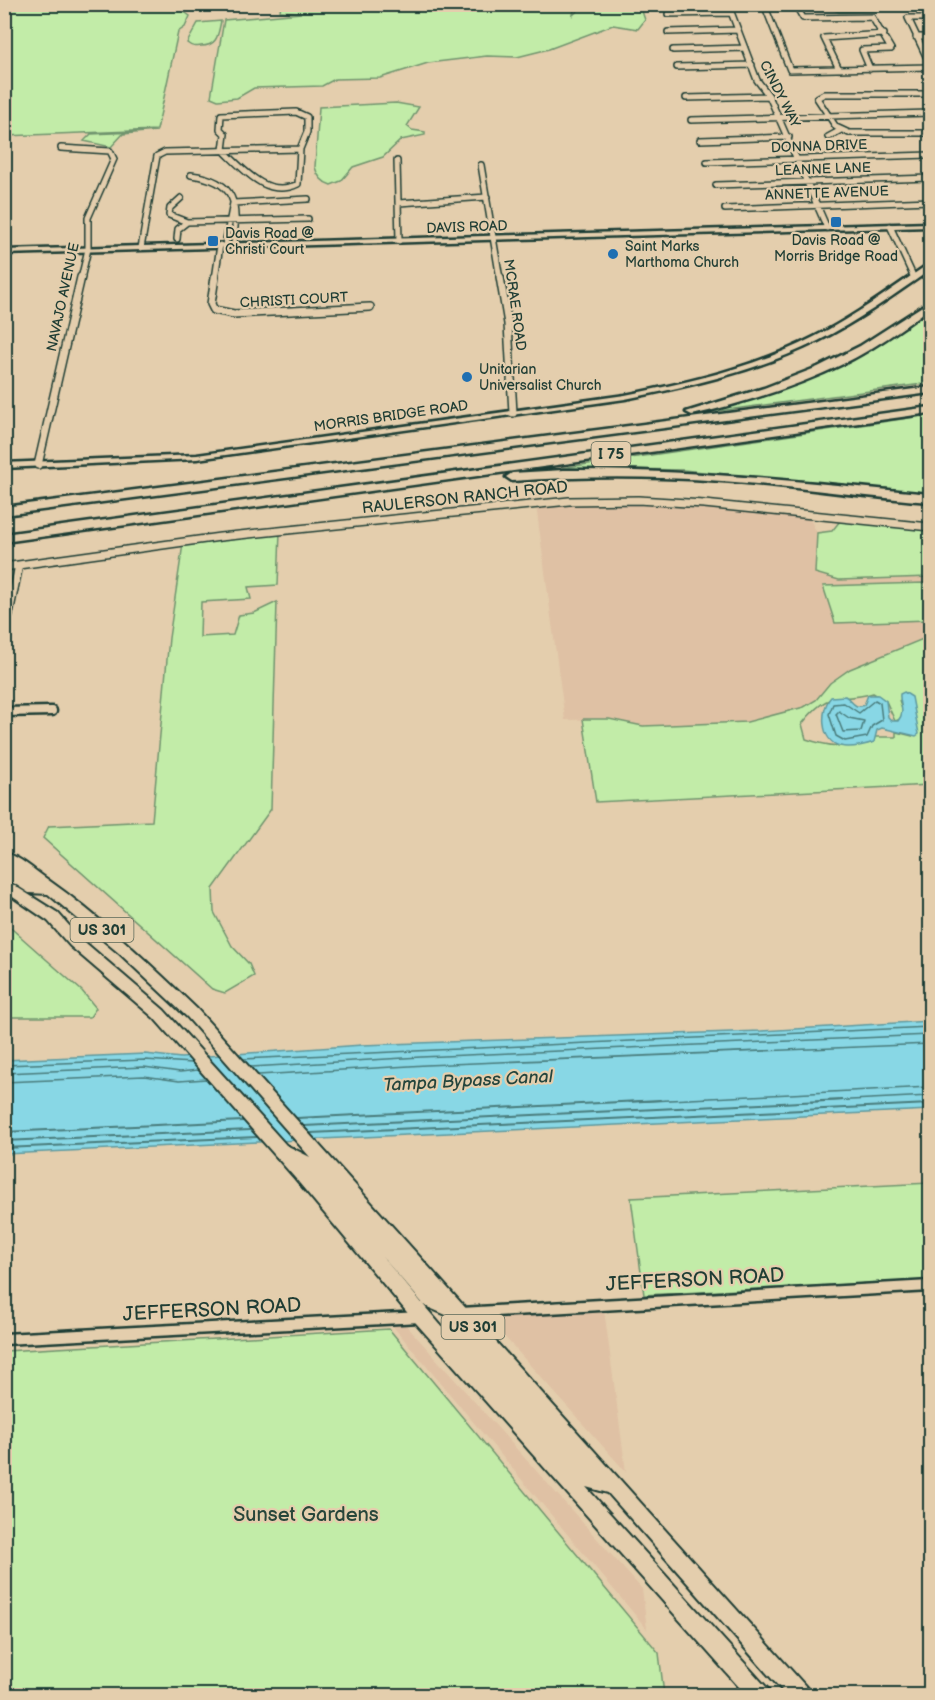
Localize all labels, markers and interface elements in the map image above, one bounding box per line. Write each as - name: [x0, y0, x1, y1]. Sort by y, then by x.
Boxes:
- street label: CINDY WAY: [756, 58, 804, 131]
- street label: DONNA DRIVE: [770, 136, 868, 156]
- street label: LEANNE LANE: [775, 159, 871, 179]
- street label: ANNETTE AVENUE: [765, 182, 889, 204]
- marker: Davis Road @ Morris Bridge Road: [829, 215, 843, 229]
- street label: DAVIS ROAD: [426, 217, 508, 237]
- place label: Davis Road @ Christi Court: [225, 225, 314, 258]
- place label: Davis Road @ Morris Bridge Road: [774, 232, 898, 265]
- marker: Davis Road @ Christi Court: [206, 234, 220, 248]
- place label: Saint Marks Marthoma Church: [625, 238, 739, 271]
- street label: NAVAJO AVENUE: [43, 241, 83, 353]
- marker: Saint Marks Marthoma Church: [606, 247, 620, 261]
- street label: MCRAE ROAD: [500, 258, 530, 352]
- street label: CHRISTI COURT: [239, 289, 349, 311]
- place label: Unitarian Universalist Church: [479, 361, 602, 394]
- marker: Unitarian Universalist Church: [460, 370, 474, 384]
- street label: MORRIS BRIDGE ROAD: [313, 397, 469, 435]
- road number: I 75: [592, 442, 630, 466]
- street label: RAULERSON RANCH ROAD: [361, 478, 569, 518]
- road number: US 301: [70, 918, 134, 942]
- water label: Tampa Bypass Canal: [383, 1066, 554, 1096]
- street label: JEFFERSON ROAD: [605, 1263, 785, 1297]
- street label: JEFFERSON ROAD: [122, 1293, 302, 1327]
- road number: US 301: [442, 1315, 504, 1339]
- park label: Sunset Gardens: [233, 1503, 379, 1527]

